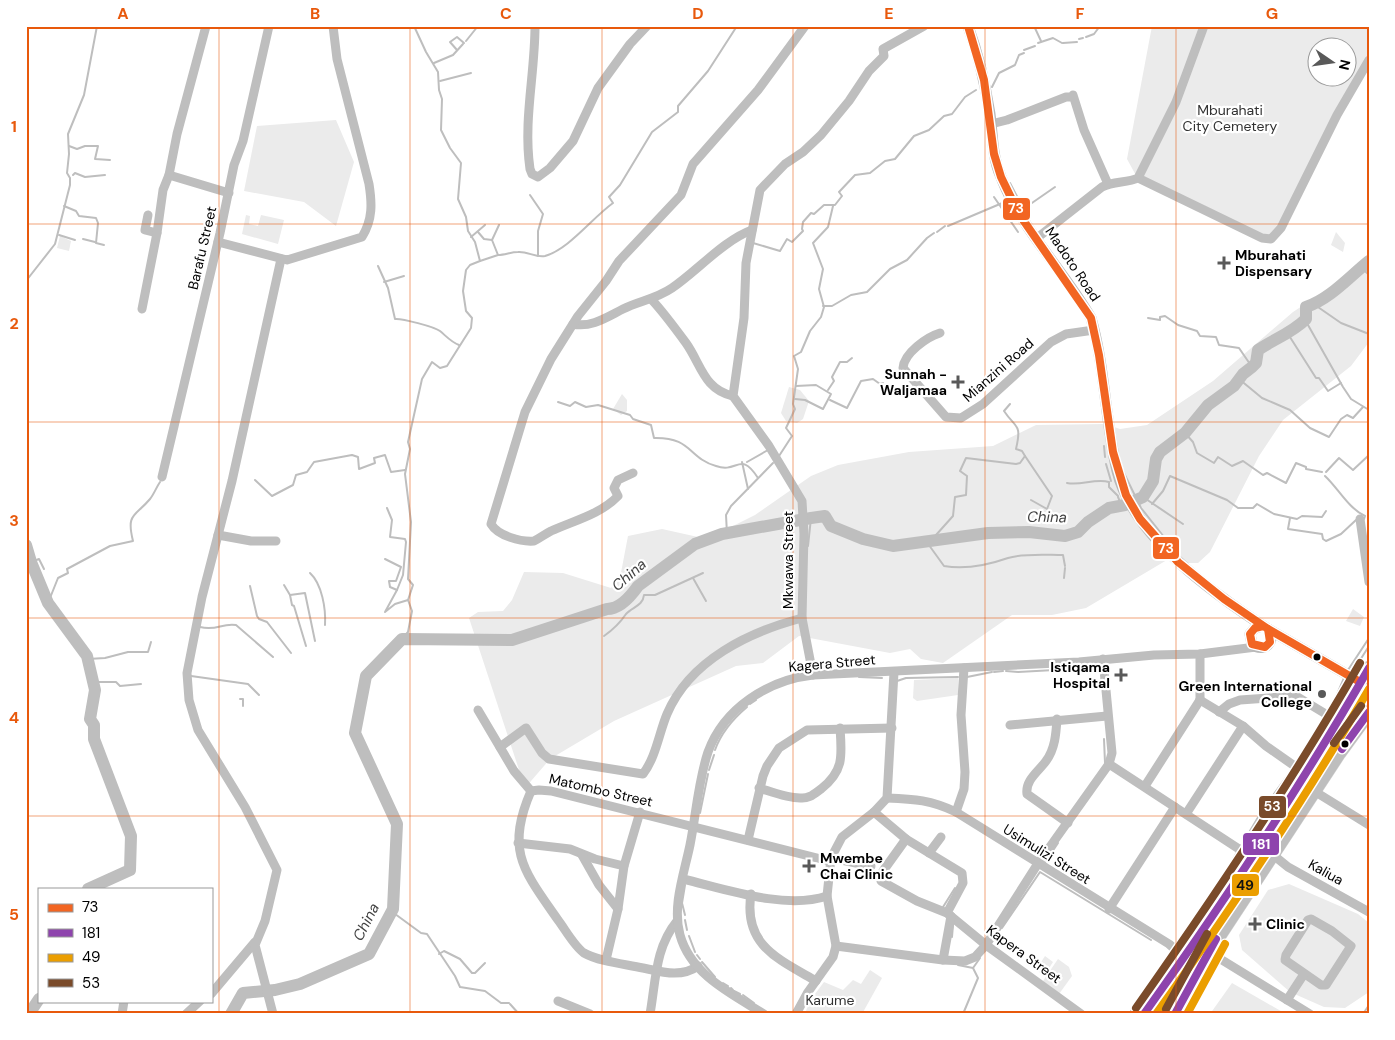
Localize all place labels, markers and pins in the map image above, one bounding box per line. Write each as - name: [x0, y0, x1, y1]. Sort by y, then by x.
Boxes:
- place label: Mburahati Dispensary: [1235, 246, 1313, 280]
- marker: Mburahati Dispensary: [1217, 256, 1231, 270]
- place label: Sunnah - Waljamaa: [880, 365, 947, 399]
- marker: Sunnah - Waljamaa: [951, 375, 965, 389]
- unlabelled marker: [1312, 652, 1322, 662]
- place label: Istiqama Hospital: [1050, 658, 1110, 692]
- marker: Istiqama Hospital: [1114, 668, 1128, 682]
- place label: Green International College: [1178, 677, 1312, 711]
- marker: Green International College: [1316, 688, 1328, 700]
- unlabelled marker: [1340, 739, 1350, 749]
- place label: Mwembe Chai Clinic: [820, 849, 893, 883]
- marker: Mwembe Chai Clinic: [802, 859, 816, 873]
- place label: Clinic: [1266, 915, 1305, 933]
- marker: Clinic: [1248, 917, 1262, 931]

